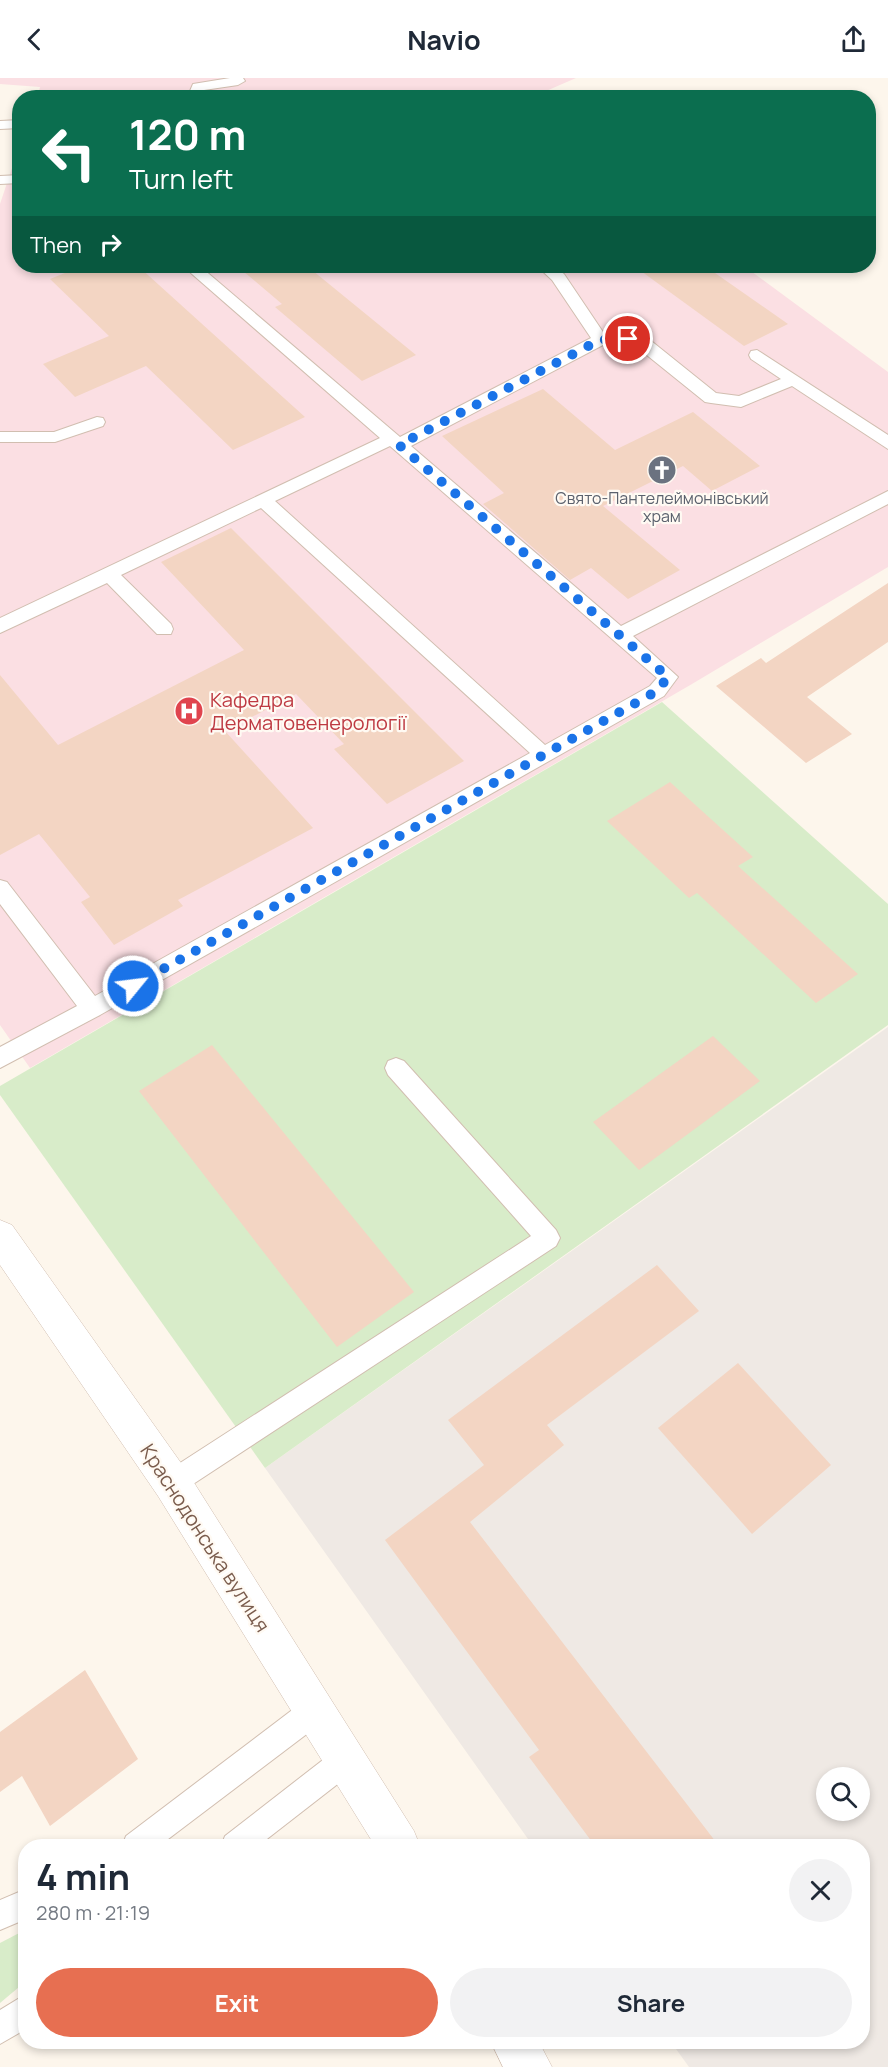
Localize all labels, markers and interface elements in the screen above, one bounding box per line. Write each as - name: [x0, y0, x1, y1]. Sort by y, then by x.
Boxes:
- text: Navio: [407, 21, 481, 58]
- icon: back: [18, 23, 51, 56]
- icon: share: [837, 23, 870, 56]
- text: 120 m: [129, 105, 246, 163]
- icon: left: [30, 114, 108, 192]
- text: Turn left: [129, 160, 233, 197]
- icon: right: [94, 228, 127, 261]
- text: Then: [30, 230, 82, 260]
- pin: [602, 313, 653, 364]
- icon: arrive: [611, 322, 644, 355]
- church icon: Свято-Пантелеймонівський храм: [646, 454, 678, 486]
- place label: Свято-Пантелеймонівський храм: [555, 487, 769, 527]
- place label: Кафедра Дерматовенерології: [210, 686, 408, 736]
- hospital icon: Кафедра Дерматовенерології: [173, 695, 205, 727]
- position arrow: [101, 954, 165, 1018]
- street label: Краснодонська вулиця: [134, 1438, 276, 1637]
- map controls: [816, 1767, 870, 1821]
- button: search: [816, 1767, 870, 1821]
- text: 4 min: [36, 1852, 130, 1901]
- button: close: [789, 1859, 852, 1922]
- text: 280 m · 21:19: [36, 1899, 150, 1926]
- button: Exit: [36, 1968, 438, 2037]
- button: Share: [450, 1968, 852, 2037]

